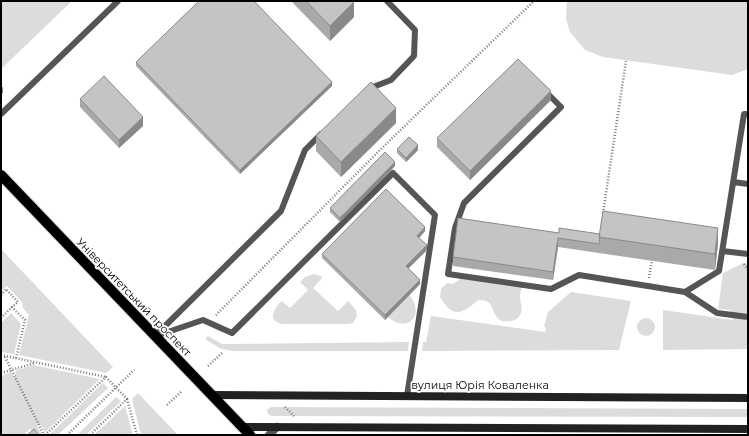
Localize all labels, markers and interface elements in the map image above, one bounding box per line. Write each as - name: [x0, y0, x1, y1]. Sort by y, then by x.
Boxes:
- street label: Університетський проспект: [74, 235, 195, 360]
- street label: вулиця Юрія Коваленка: [411, 378, 549, 392]

